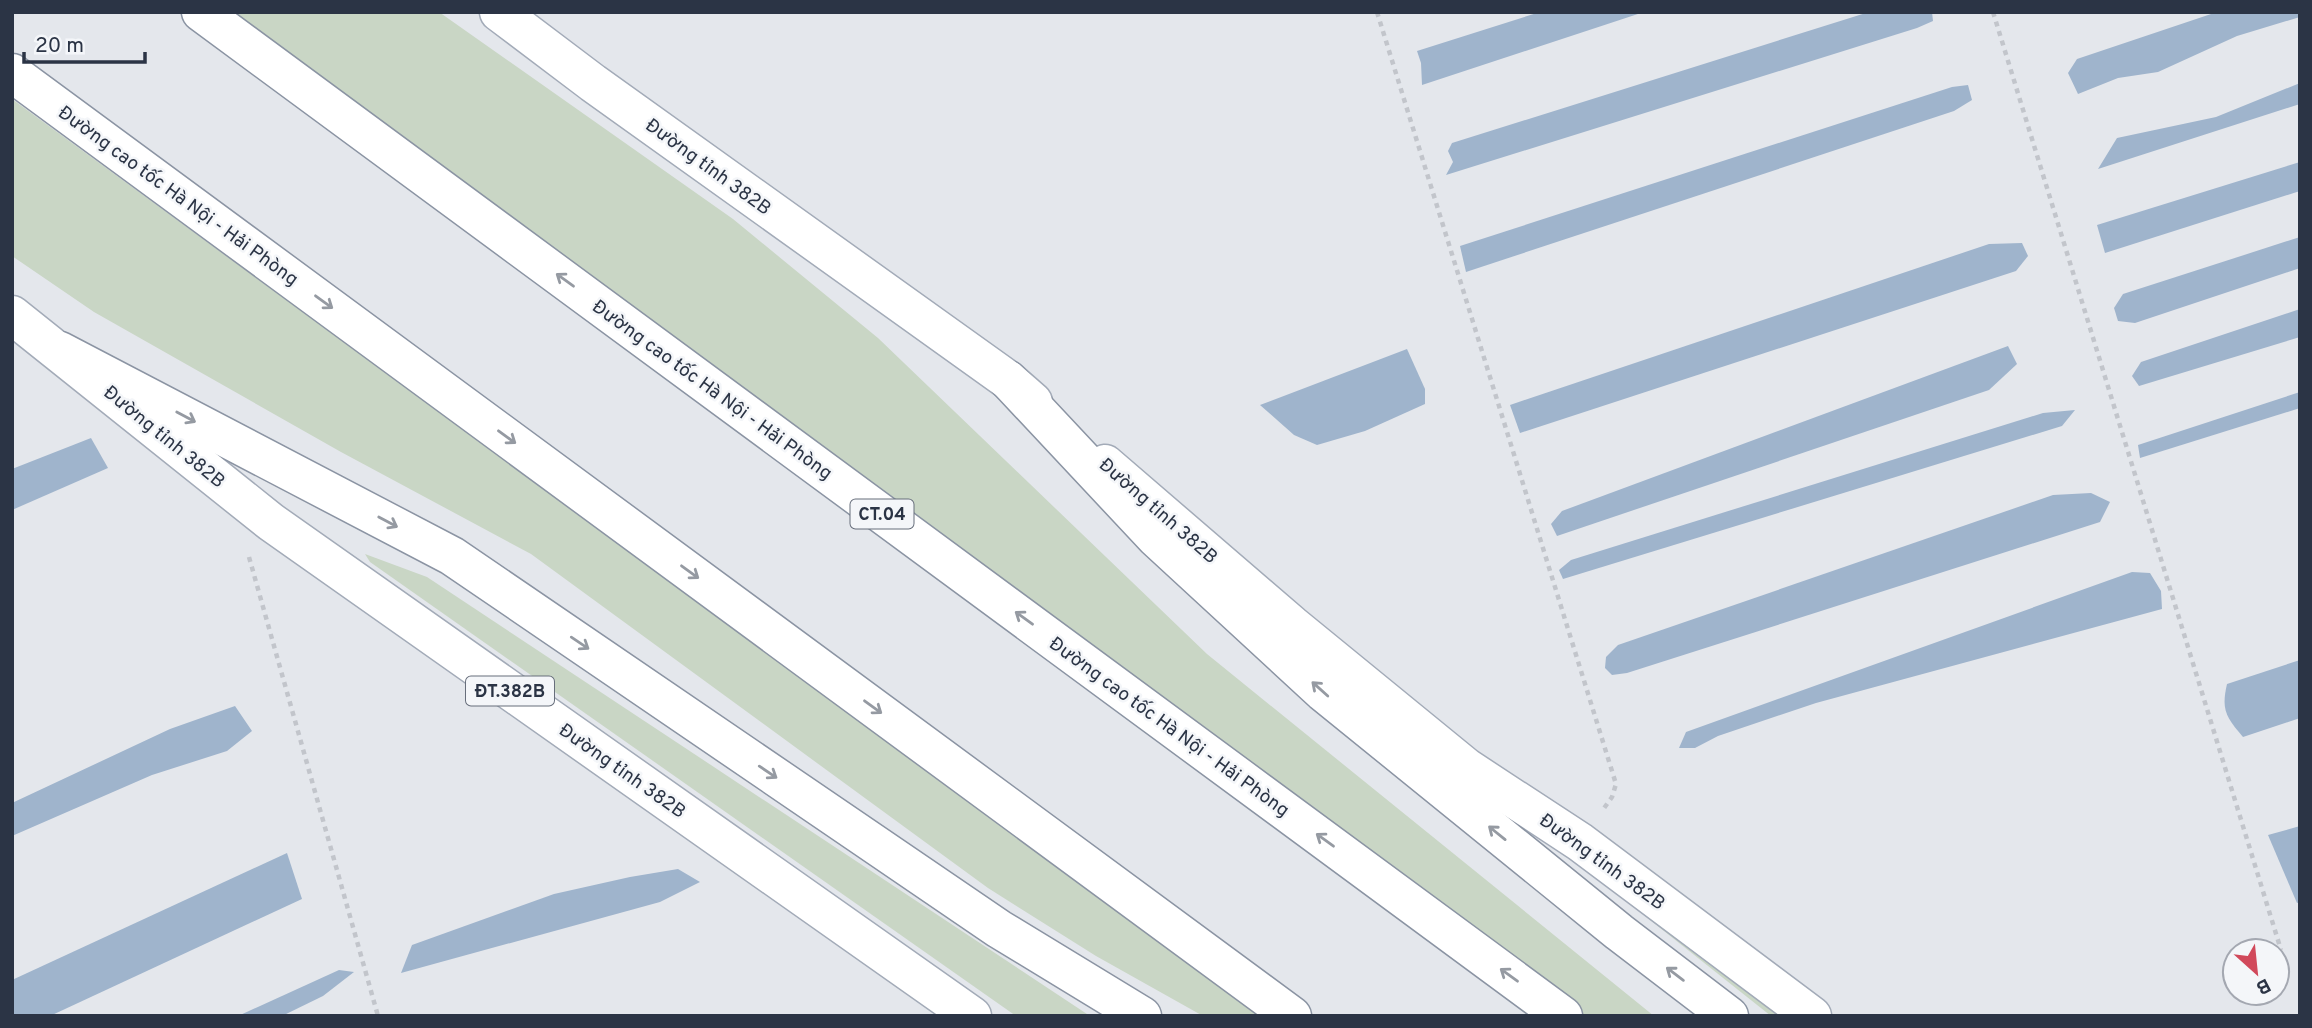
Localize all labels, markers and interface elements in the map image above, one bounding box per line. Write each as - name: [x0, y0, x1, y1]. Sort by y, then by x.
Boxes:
- scale bar: [24, 21, 145, 65]
- text: 20 m: [35, 33, 84, 60]
- street label: Đường cao tốc Hà Nội - Hải Phòng: [53, 101, 303, 292]
- street label: Đường tỉnh 382B: [640, 114, 775, 221]
- one-way arrow: [555, 273, 574, 288]
- one-way arrow: [314, 294, 333, 309]
- street label: Đường cao tốc Hà Nội - Hải Phòng: [587, 295, 837, 486]
- street label: Đường tỉnh 382B: [98, 381, 229, 494]
- one-way arrow: [175, 411, 196, 424]
- one-way arrow: [497, 430, 516, 444]
- street label: Đường tỉnh 382B: [1093, 453, 1222, 570]
- road number: CT.04: [850, 500, 914, 528]
- one-way arrow: [377, 516, 397, 530]
- one-way arrow: [680, 565, 699, 579]
- one-way arrow: [1015, 611, 1034, 625]
- street label: Đường cao tốc Hà Nội - Hải Phòng: [1044, 632, 1294, 823]
- one-way arrow: [570, 636, 589, 650]
- road number: ĐT.382B: [466, 676, 554, 706]
- one-way arrow: [1311, 681, 1329, 697]
- one-way arrow: [863, 700, 882, 714]
- street label: Đường tỉnh 382B: [554, 719, 690, 824]
- one-way arrow: [758, 764, 777, 779]
- street label: Đường tỉnh 382B: [1534, 809, 1669, 916]
- one-way arrow: [1488, 825, 1506, 840]
- one-way arrow: [1316, 833, 1335, 848]
- north arrow: [2221, 937, 2291, 1007]
- one-way arrow: [1666, 967, 1684, 982]
- one-way arrow: [1500, 968, 1518, 983]
- text: B: [2252, 972, 2274, 999]

